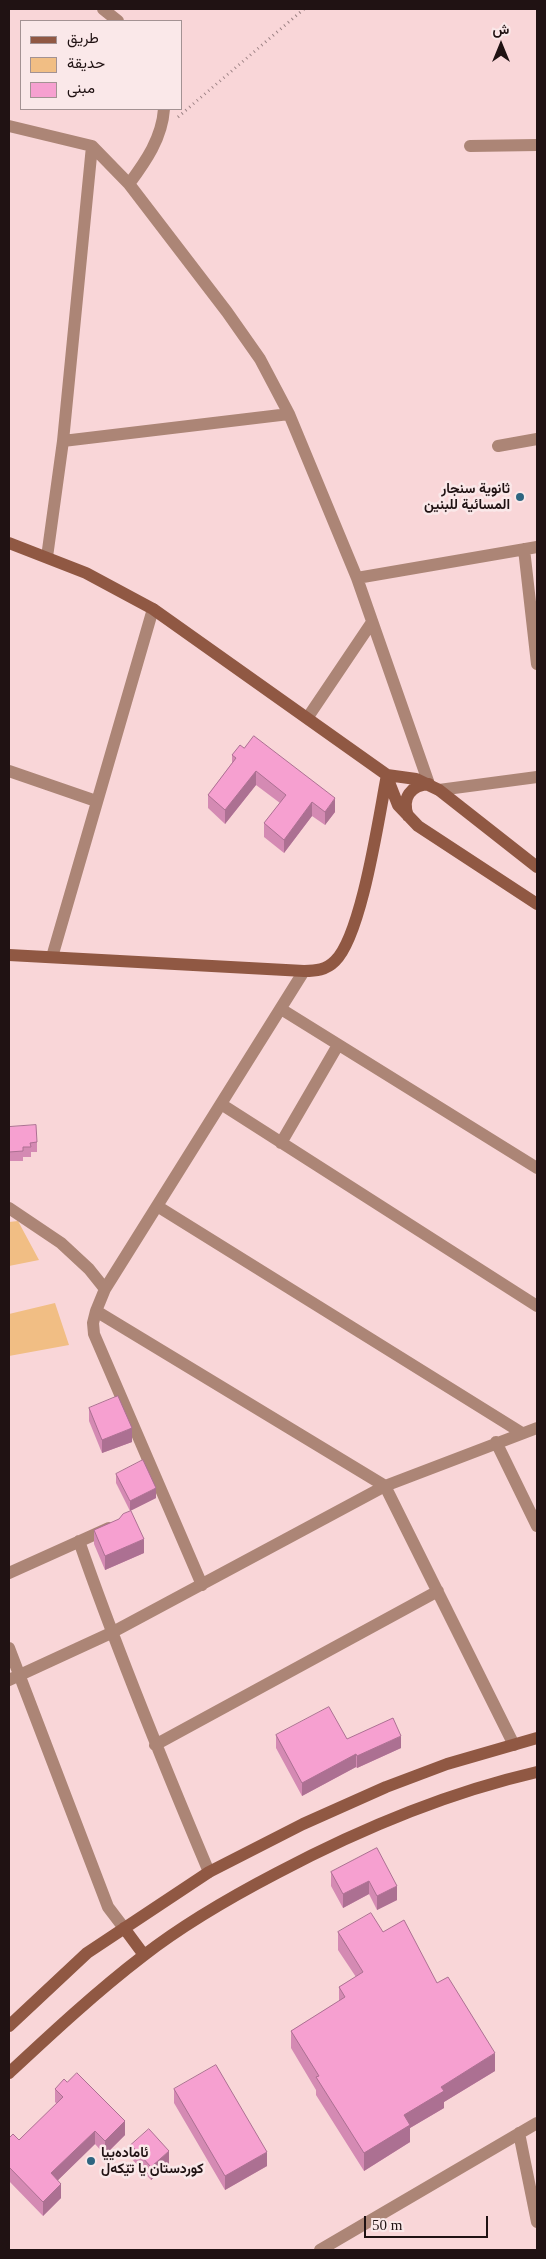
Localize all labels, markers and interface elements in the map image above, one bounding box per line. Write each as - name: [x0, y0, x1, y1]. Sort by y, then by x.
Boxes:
- legend: [20, 20, 182, 110]
- north arrow: [476, 20, 526, 70]
- text: ش: [493, 22, 509, 37]
- text: طريق: [67, 30, 99, 46]
- text: حديقة: [67, 55, 105, 71]
- text: مبنى: [67, 80, 95, 96]
- place label: ثانوية سنجار المسائية للبنين: [424, 481, 510, 514]
- marker: ثانوية سنجار المسائية للبنين: [514, 491, 526, 503]
- place label: ئامادەییا کوردستان یا تێکەل: [101, 2145, 203, 2178]
- marker: ئامادەییا کوردستان یا تێکەل: [85, 2155, 97, 2167]
- scale bar: [366, 2206, 490, 2238]
- text: 50 m: [372, 2217, 402, 2233]

